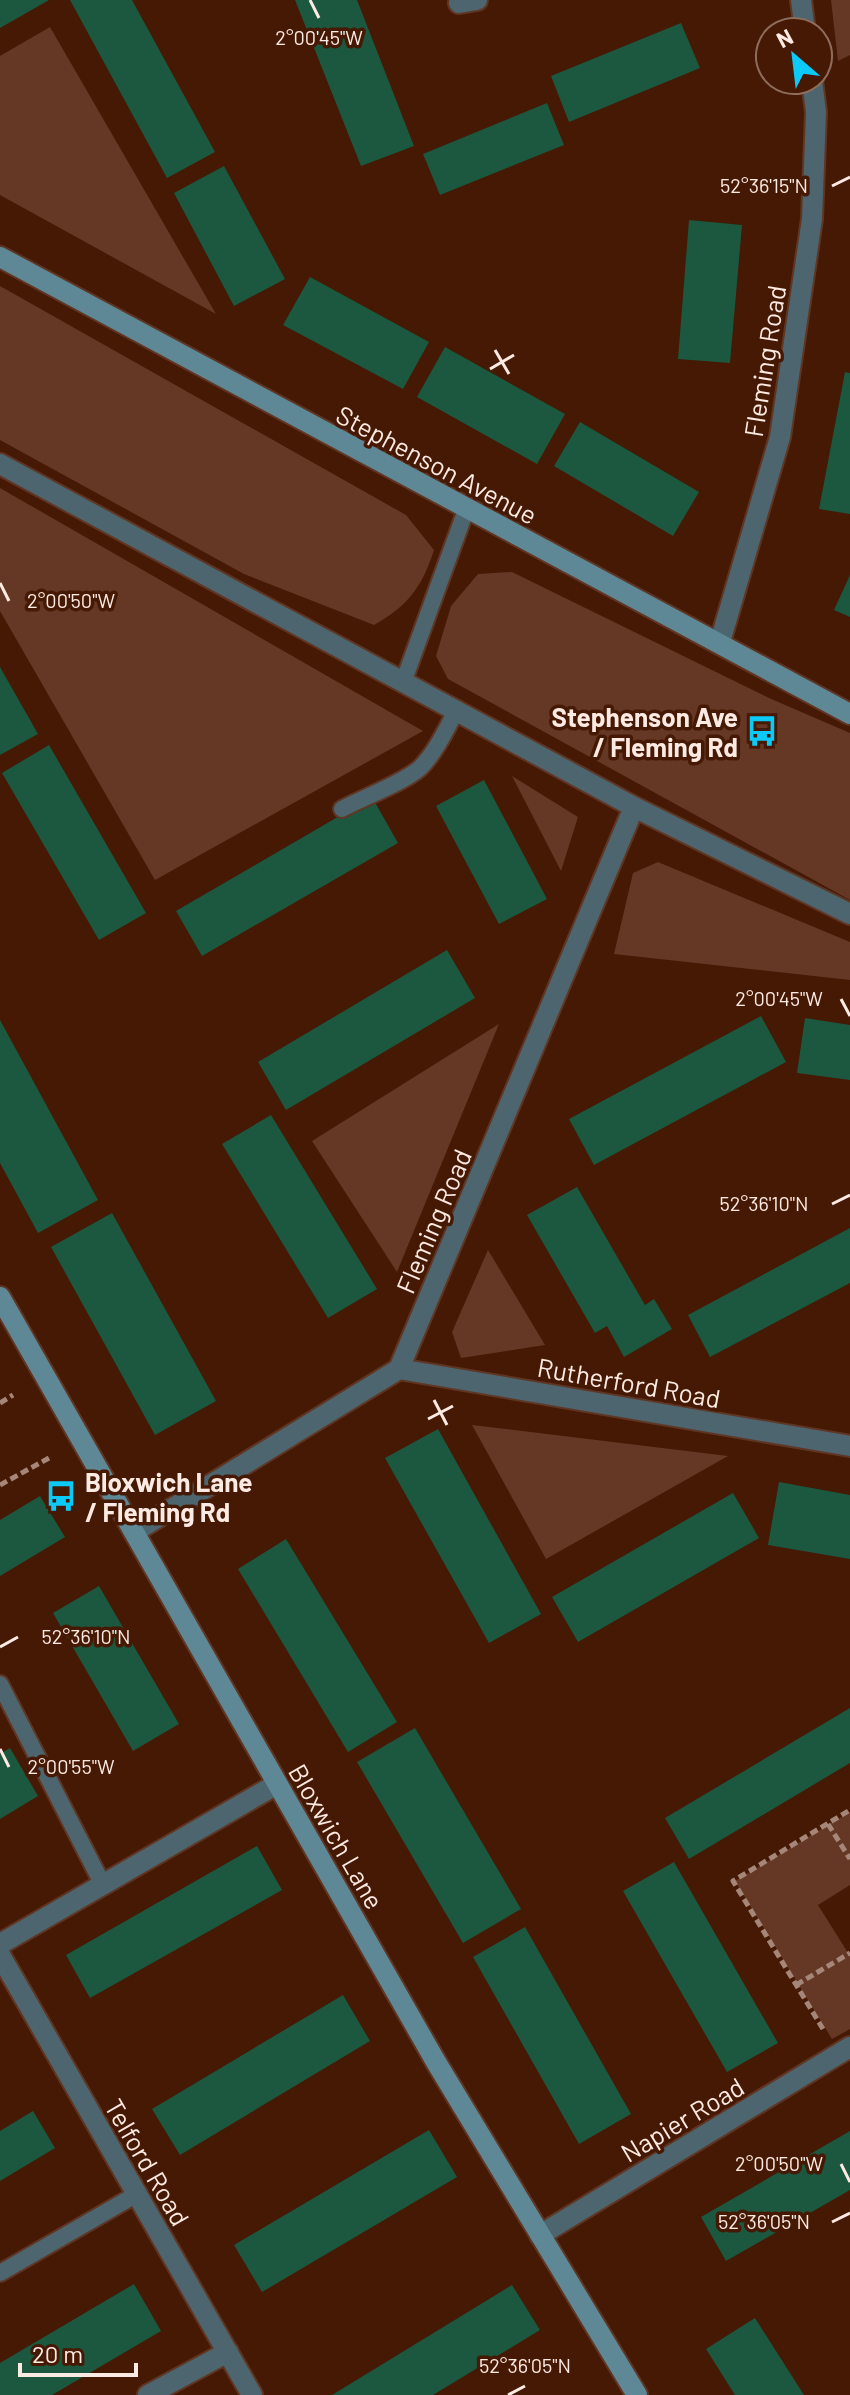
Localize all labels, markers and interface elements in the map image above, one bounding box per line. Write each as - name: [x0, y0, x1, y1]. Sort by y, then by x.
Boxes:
- north arrow: [754, 16, 834, 96]
- text: N: [772, 23, 797, 52]
- text: 2°00'45"W: [275, 25, 363, 49]
- text: 52°36'15"N: [720, 173, 808, 197]
- street label: Fleming Road: [737, 283, 791, 439]
- street label: Stephenson Avenue: [331, 398, 543, 530]
- text: 2°00'50"W: [27, 588, 115, 612]
- place label: Stephenson Ave / Fleming Rd: [551, 701, 738, 762]
- bus stop icon: Stephenson Ave / Fleming Rd: [745, 714, 779, 748]
- text: 2°00'45"W: [735, 986, 823, 1010]
- street label: Fleming Road: [389, 1144, 477, 1298]
- text: 52°36'10"N: [720, 1191, 808, 1215]
- street label: Rutherford Road: [535, 1351, 723, 1413]
- place label: Bloxwich Lane / Fleming Rd: [85, 1466, 253, 1527]
- bus stop icon: Bloxwich Lane / Fleming Rd: [44, 1479, 78, 1513]
- text: 52°36'10"N: [42, 1624, 130, 1648]
- text: 2°00'55"W: [28, 1754, 115, 1778]
- street label: Bloxwich Lane: [283, 1758, 391, 1914]
- street label: Napier Road: [615, 2070, 749, 2168]
- street label: Telford Road: [99, 2093, 197, 2231]
- text: 2°00'50"W: [735, 2151, 823, 2175]
- text: 52°36'05"N: [718, 2209, 810, 2233]
- scale bar: [20, 2327, 136, 2377]
- text: 20 m: [32, 2339, 83, 2368]
- text: 52°36'05"N: [479, 2353, 571, 2377]

